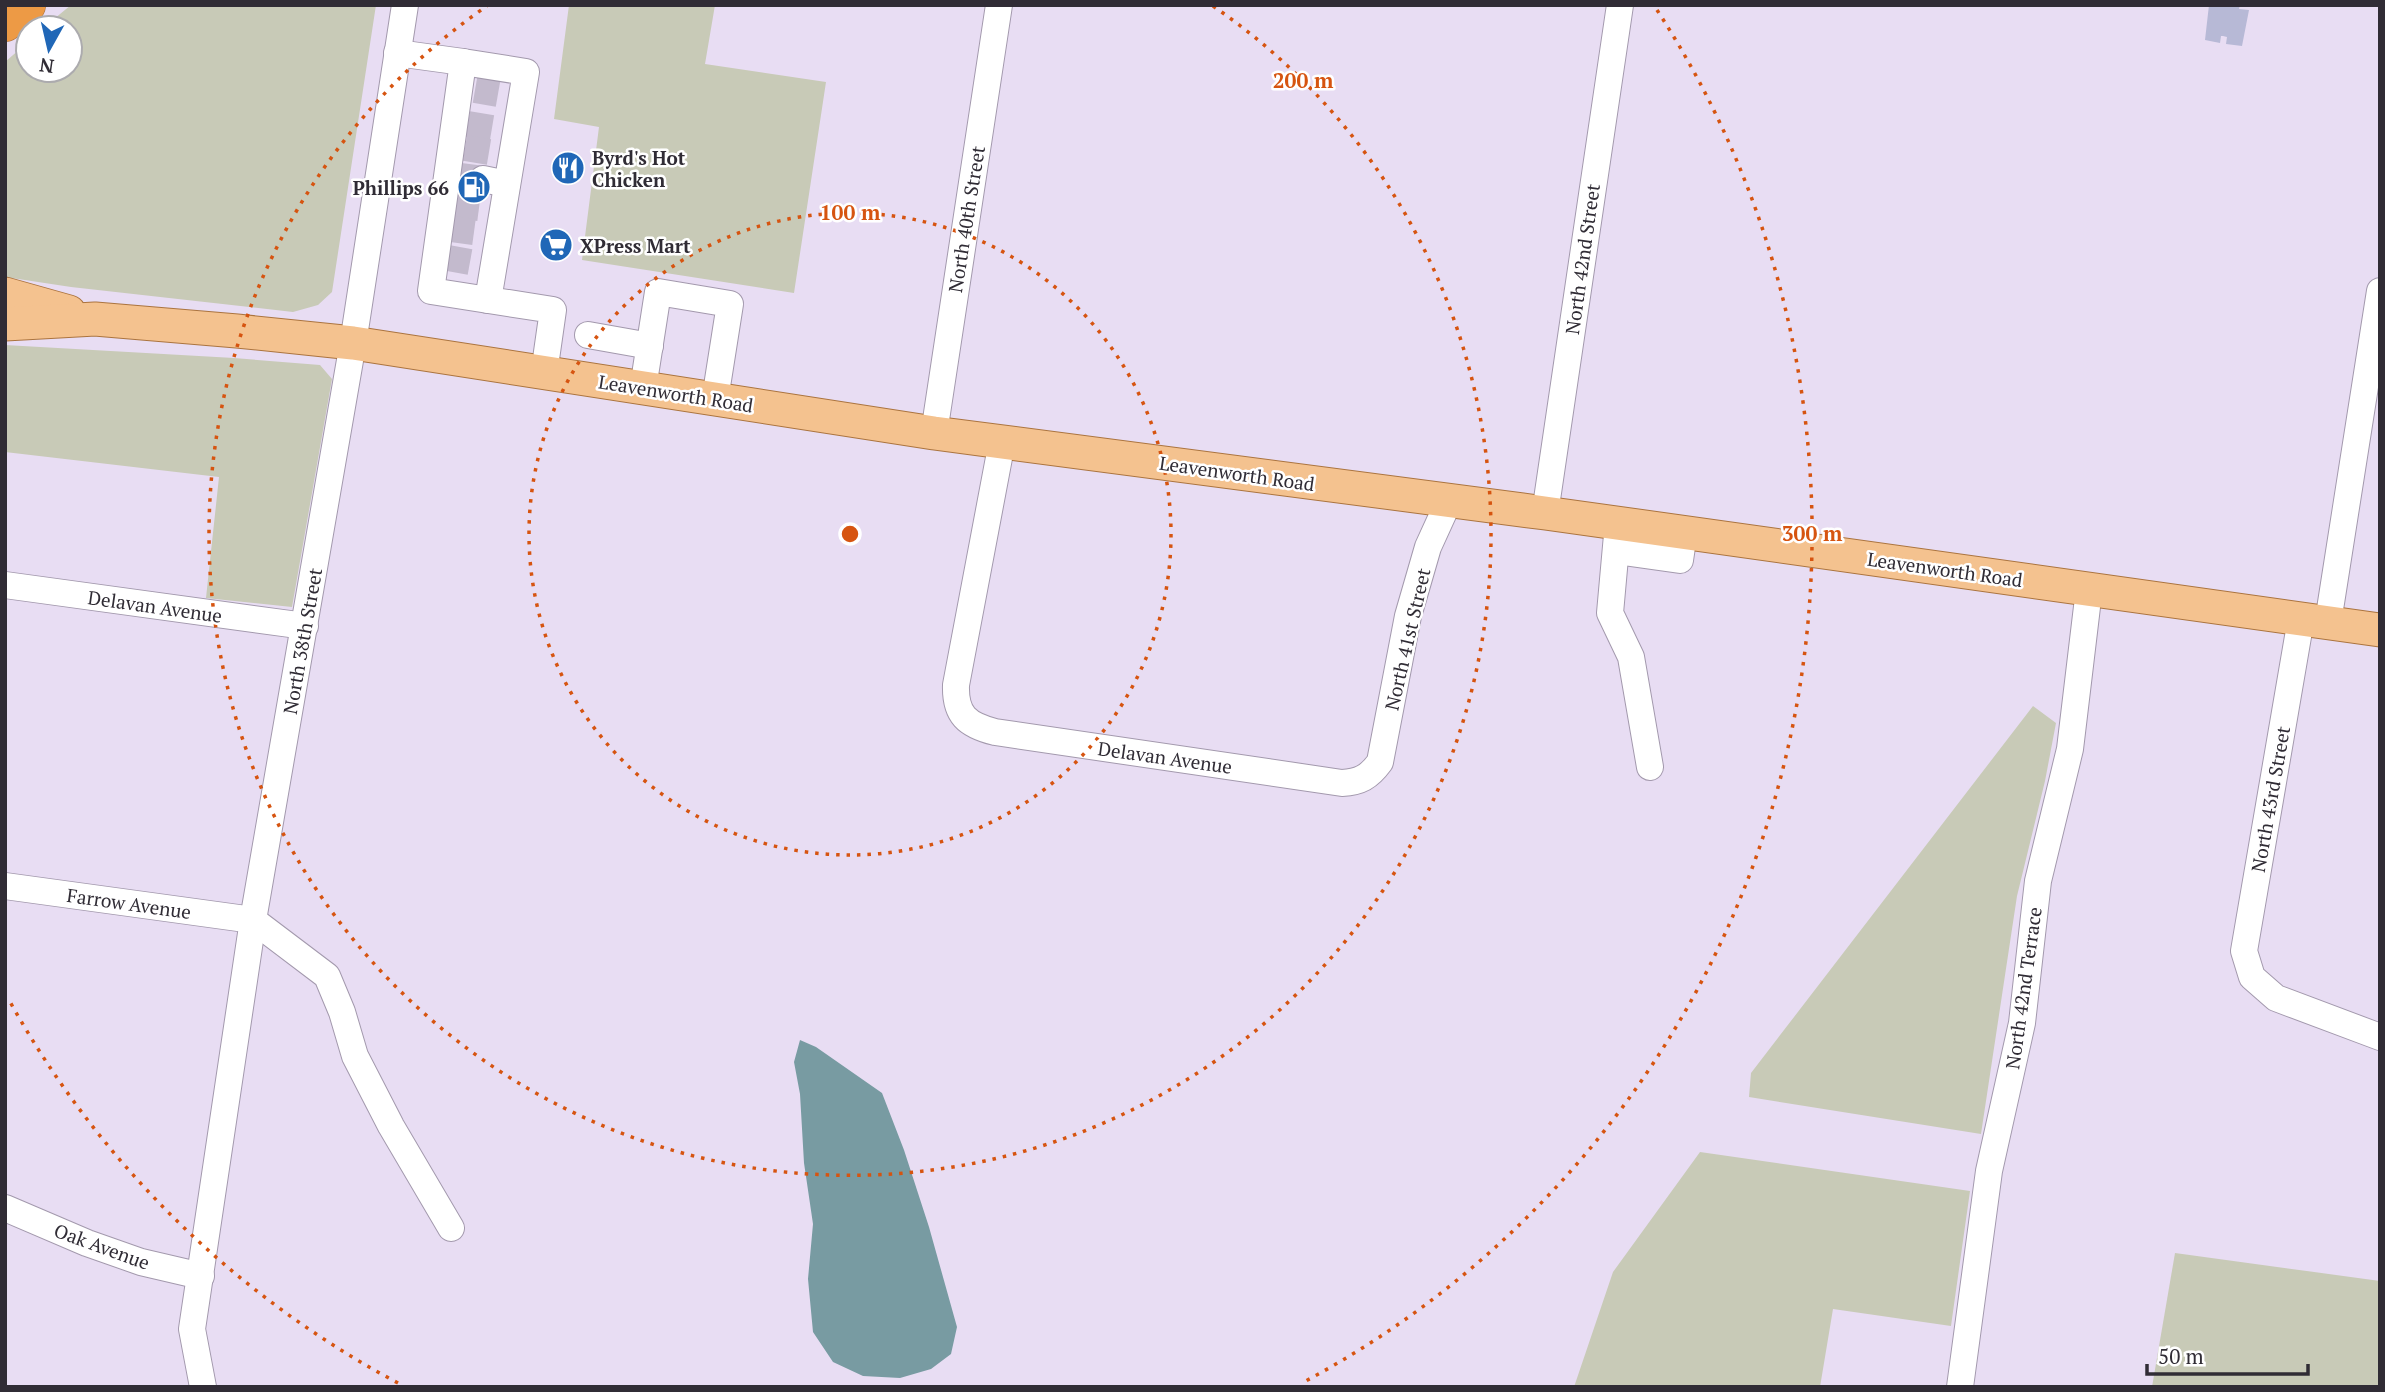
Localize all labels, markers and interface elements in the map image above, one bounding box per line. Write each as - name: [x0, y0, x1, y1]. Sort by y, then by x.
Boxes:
- north arrow: [14, 14, 84, 84]
- text: N: [37, 53, 55, 80]
- text: 200 m: [1273, 66, 1334, 94]
- street label: North 40th Street: [942, 144, 990, 294]
- place label: Byrd's Hot Chicken: [592, 145, 686, 192]
- restaurant icon: Byrd's Hot Chicken: [549, 149, 587, 187]
- fuel station icon: Phillips 66: [455, 168, 493, 206]
- place label: Phillips 66: [353, 175, 449, 200]
- street label: North 42nd Street: [1559, 182, 1605, 336]
- text: 100 m: [820, 198, 881, 226]
- supermarket icon: XPress Mart: [537, 226, 575, 264]
- place label: XPress Mart: [580, 233, 691, 258]
- street label: Leavenworth Road: [597, 368, 756, 418]
- street label: Leavenworth Road: [1158, 450, 1317, 496]
- text: 300 m: [1782, 519, 1843, 547]
- centre of rings: [838, 522, 862, 546]
- street label: Leavenworth Road: [1866, 546, 2025, 592]
- street label: North 41st Street: [1378, 565, 1436, 713]
- street label: North 38th Street: [277, 566, 327, 716]
- street label: Delavan Avenue: [86, 584, 224, 628]
- street label: North 43rd Street: [2245, 724, 2295, 874]
- street label: Delavan Avenue: [1096, 735, 1234, 779]
- street label: Farrow Avenue: [65, 882, 193, 924]
- street label: North 42nd Terrace: [1999, 905, 2047, 1071]
- street label: Oak Avenue: [51, 1217, 153, 1275]
- scale bar: [2147, 1332, 2308, 1376]
- text: 50 m: [2158, 1342, 2204, 1370]

